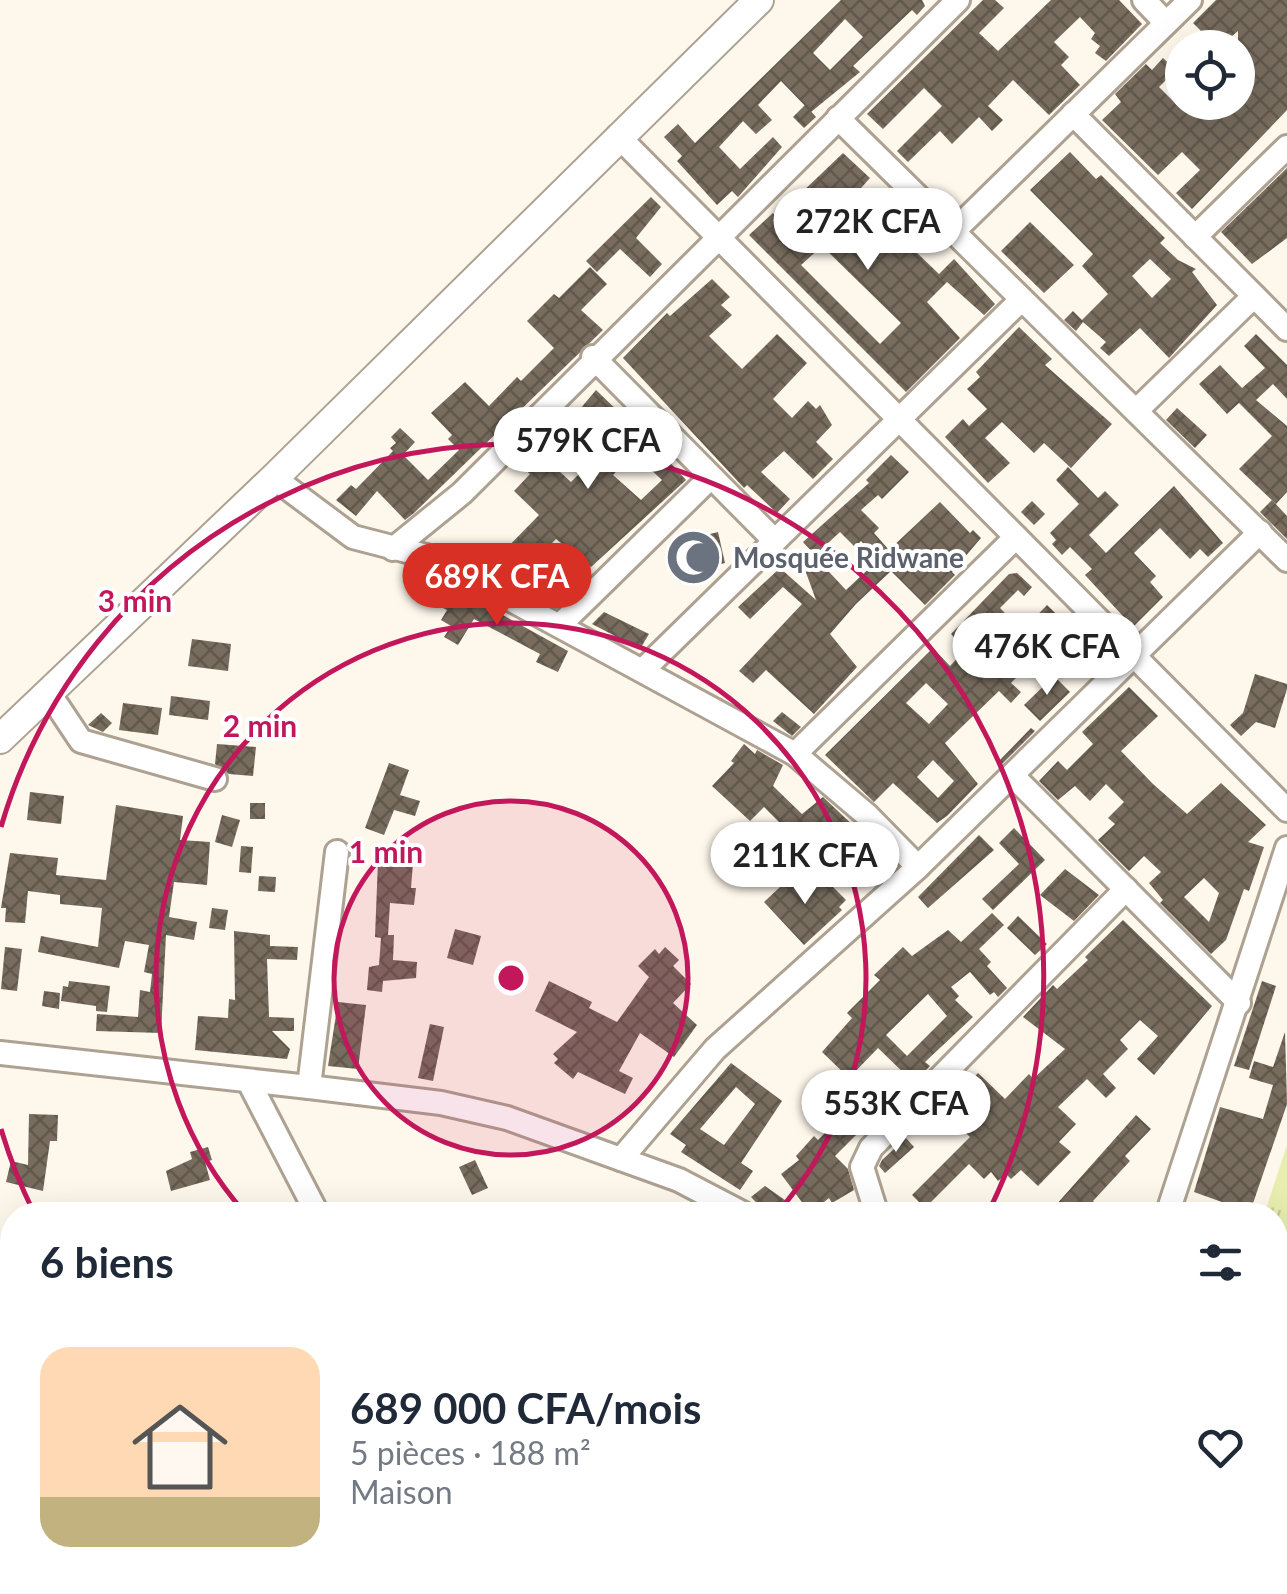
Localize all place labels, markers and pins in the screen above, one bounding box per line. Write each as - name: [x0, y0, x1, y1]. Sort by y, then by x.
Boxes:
- pin: 272K CFA: [765, 188, 971, 273]
- pin: 579K CFA: [485, 407, 691, 492]
- mosque icon: Mosquée Ridwane: [664, 527, 724, 587]
- place label: Mosquée Ridwane: [733, 540, 964, 574]
- pin: 689K CFA: [394, 543, 600, 628]
- pin: 476K CFA: [944, 613, 1150, 698]
- pin: 211K CFA: [702, 822, 908, 907]
- centre of rings: [493, 960, 529, 996]
- pin: 553K CFA: [793, 1070, 999, 1155]

